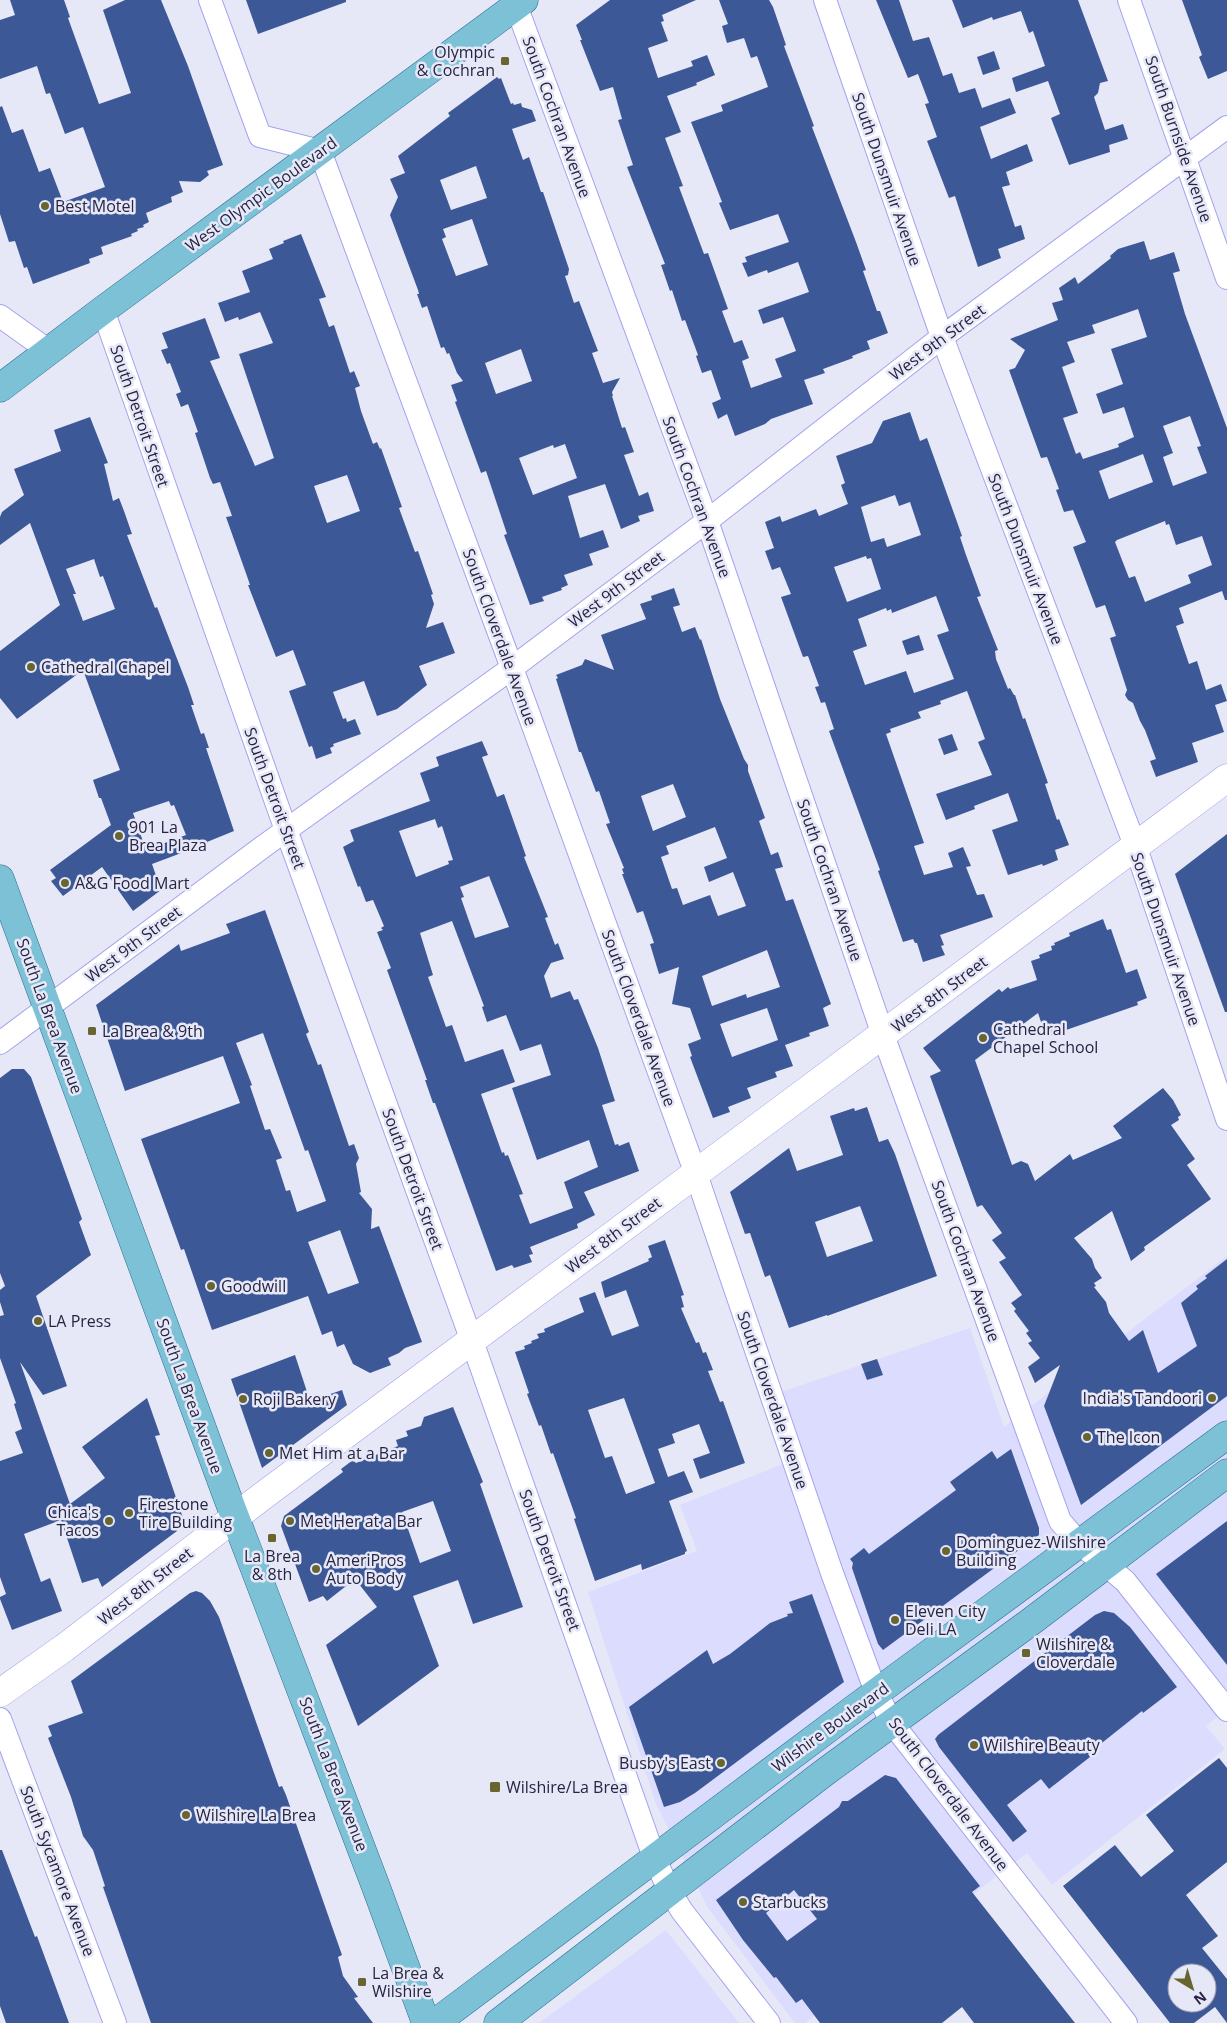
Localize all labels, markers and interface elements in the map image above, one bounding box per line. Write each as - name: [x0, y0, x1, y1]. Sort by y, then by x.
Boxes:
- street label: South Cochran Avenue: [518, 33, 596, 201]
- place label: Olympic & Cochran: [417, 41, 495, 81]
- street label: South Burnside Avenue: [1140, 53, 1218, 225]
- marker: Olympic & Cochran: [499, 55, 511, 67]
- street label: South Dunsmuir Avenue: [847, 89, 927, 269]
- street label: West Olympic Boulevard: [181, 132, 341, 256]
- place label: Best Motel: [55, 195, 135, 217]
- marker: Best Motel: [39, 200, 51, 212]
- street label: West 9th Street: [885, 299, 990, 385]
- street label: South Detroit Street: [105, 342, 175, 490]
- street label: South Cochran Avenue: [658, 413, 736, 581]
- street label: South Dunsmuir Avenue: [983, 470, 1069, 648]
- street label: South Cloverdale Avenue: [458, 546, 542, 728]
- street label: West 9th Street: [564, 546, 669, 632]
- place label: Cathedral Chapel: [41, 656, 169, 678]
- marker: Cathedral Chapel: [25, 661, 37, 673]
- street label: South Detroit Street: [239, 724, 311, 872]
- street label: South Cochran Avenue: [792, 796, 868, 964]
- place label: 901 La Brea Plaza: [129, 816, 207, 856]
- marker: 901 La Brea Plaza: [113, 830, 125, 842]
- street label: South Dunsmuir Avenue: [1126, 849, 1206, 1029]
- place label: A&G Food Mart: [75, 872, 190, 894]
- marker: A&G Food Mart: [59, 877, 71, 889]
- street label: West 9th Street: [81, 901, 186, 987]
- street label: South Cloverdale Avenue: [597, 927, 681, 1109]
- street label: South La Brea Avenue: [12, 935, 88, 1097]
- street label: West 8th Street: [887, 951, 992, 1037]
- place label: Cathedral Chapel School: [993, 1018, 1098, 1058]
- place label: La Brea & 9th: [102, 1020, 203, 1042]
- marker: La Brea & 9th: [86, 1025, 98, 1037]
- marker: Cathedral Chapel School: [977, 1032, 989, 1044]
- street label: South Detroit Street: [377, 1105, 449, 1253]
- street label: South Cochran Avenue: [927, 1177, 1005, 1345]
- street label: West 8th Street: [561, 1192, 666, 1278]
- place label: Goodwill: [221, 1275, 286, 1297]
- marker: Goodwill: [205, 1280, 217, 1292]
- street label: South Cloverdale Avenue: [732, 1308, 814, 1492]
- place label: LA Press: [48, 1310, 111, 1332]
- marker: LA Press: [32, 1315, 44, 1327]
- street label: South La Brea Avenue: [152, 1315, 228, 1477]
- place label: India's Tandoori: [1083, 1387, 1202, 1409]
- place label: Roji Bakery: [253, 1388, 337, 1410]
- marker: India's Tandoori: [1206, 1392, 1218, 1404]
- marker: Roji Bakery: [237, 1393, 249, 1405]
- place label: The Icon: [1097, 1426, 1160, 1448]
- marker: The Icon: [1081, 1431, 1093, 1443]
- place label: Met Him at a Bar: [279, 1442, 405, 1464]
- marker: Met Him at a Bar: [263, 1447, 275, 1459]
- street label: South Detroit Street: [514, 1486, 586, 1634]
- place label: Firestone Tire Building: [139, 1493, 232, 1533]
- place label: Chica's Tacos: [47, 1501, 99, 1541]
- marker: Firestone Tire Building: [123, 1507, 135, 1519]
- place label: Met Her at a Bar: [300, 1510, 423, 1532]
- marker: Chica's Tacos: [103, 1515, 115, 1527]
- marker: Met Her at a Bar: [284, 1515, 296, 1527]
- place label: Dominguez-Wilshire Building: [956, 1531, 1106, 1571]
- marker: La Brea & 8th: [266, 1532, 278, 1544]
- street label: West 8th Street: [93, 1542, 197, 1630]
- place label: La Brea & 8th: [244, 1545, 300, 1585]
- marker: Dominguez-Wilshire Building: [940, 1545, 952, 1557]
- place label: AmeriPros Auto Body: [326, 1549, 404, 1589]
- marker: AmeriPros Auto Body: [310, 1563, 322, 1575]
- place label: Eleven City Deli LA: [905, 1600, 987, 1640]
- marker: Eleven City Deli LA: [889, 1614, 901, 1626]
- place label: Wilshire & Cloverdale: [1036, 1633, 1115, 1673]
- marker: Wilshire & Cloverdale: [1020, 1647, 1032, 1659]
- street label: Wilshire Boulevard: [767, 1677, 893, 1777]
- street label: South La Brea Avenue: [294, 1694, 374, 1854]
- street label: South Cloverdale Avenue: [884, 1713, 1014, 1875]
- place label: Wilshire Beauty: [984, 1734, 1101, 1756]
- marker: Wilshire Beauty: [968, 1739, 980, 1751]
- place label: Busby's East: [619, 1752, 711, 1774]
- marker: Busby's East: [715, 1757, 727, 1769]
- place label: Wilshire/La Brea: [506, 1776, 628, 1798]
- marker: Wilshire/La Brea: [488, 1780, 502, 1794]
- street label: South Sycamore Avenue: [15, 1783, 101, 1959]
- place label: Wilshire La Brea: [196, 1804, 316, 1826]
- marker: Wilshire La Brea: [180, 1809, 192, 1821]
- place label: Starbucks: [753, 1891, 826, 1913]
- marker: Starbucks: [737, 1896, 749, 1908]
- place label: La Brea & Wilshire: [372, 1962, 444, 2002]
- north arrow: [1167, 1963, 1217, 2013]
- marker: La Brea & Wilshire: [356, 1976, 368, 1988]
- text: N: [1190, 1988, 1211, 2010]

